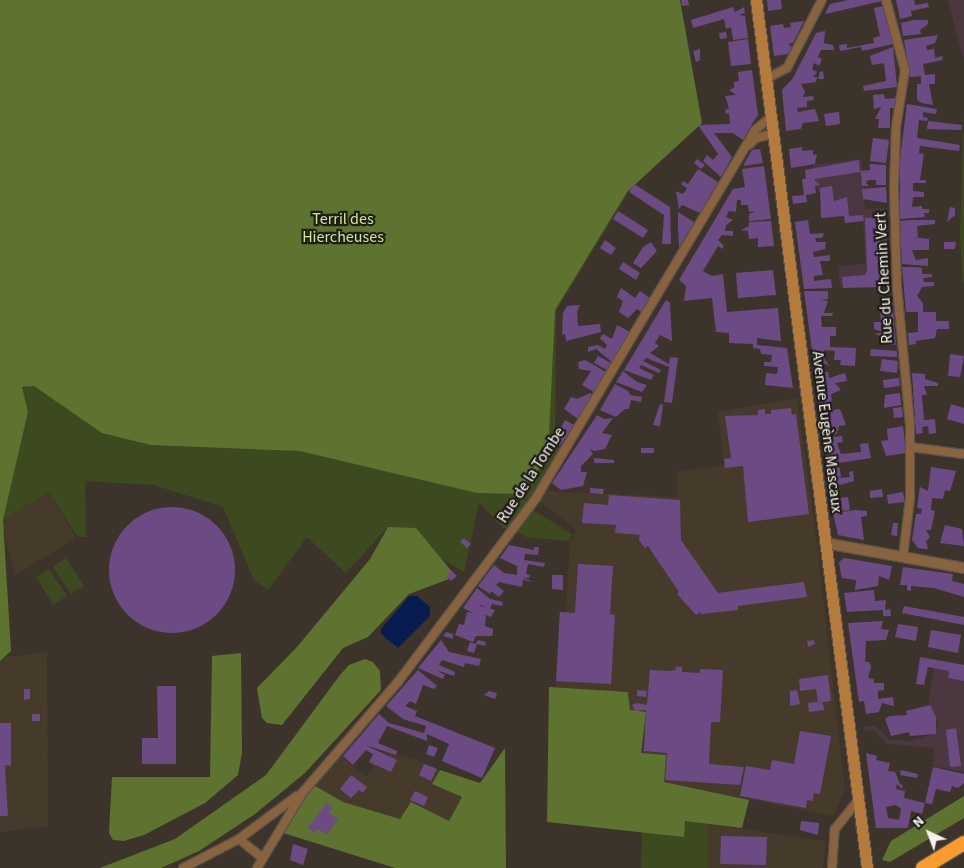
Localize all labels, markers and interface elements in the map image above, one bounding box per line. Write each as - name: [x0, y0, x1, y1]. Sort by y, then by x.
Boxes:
- park label: Terril des Hiercheuses: [302, 209, 384, 247]
- street label: Rue du Chemin Vert: [871, 212, 897, 344]
- street label: Avenue Eugène Mascaux: [808, 350, 846, 514]
- street label: Rue de la Tombe: [493, 423, 569, 527]
- north arrow: [904, 808, 954, 858]
- text: N: [909, 812, 929, 833]

